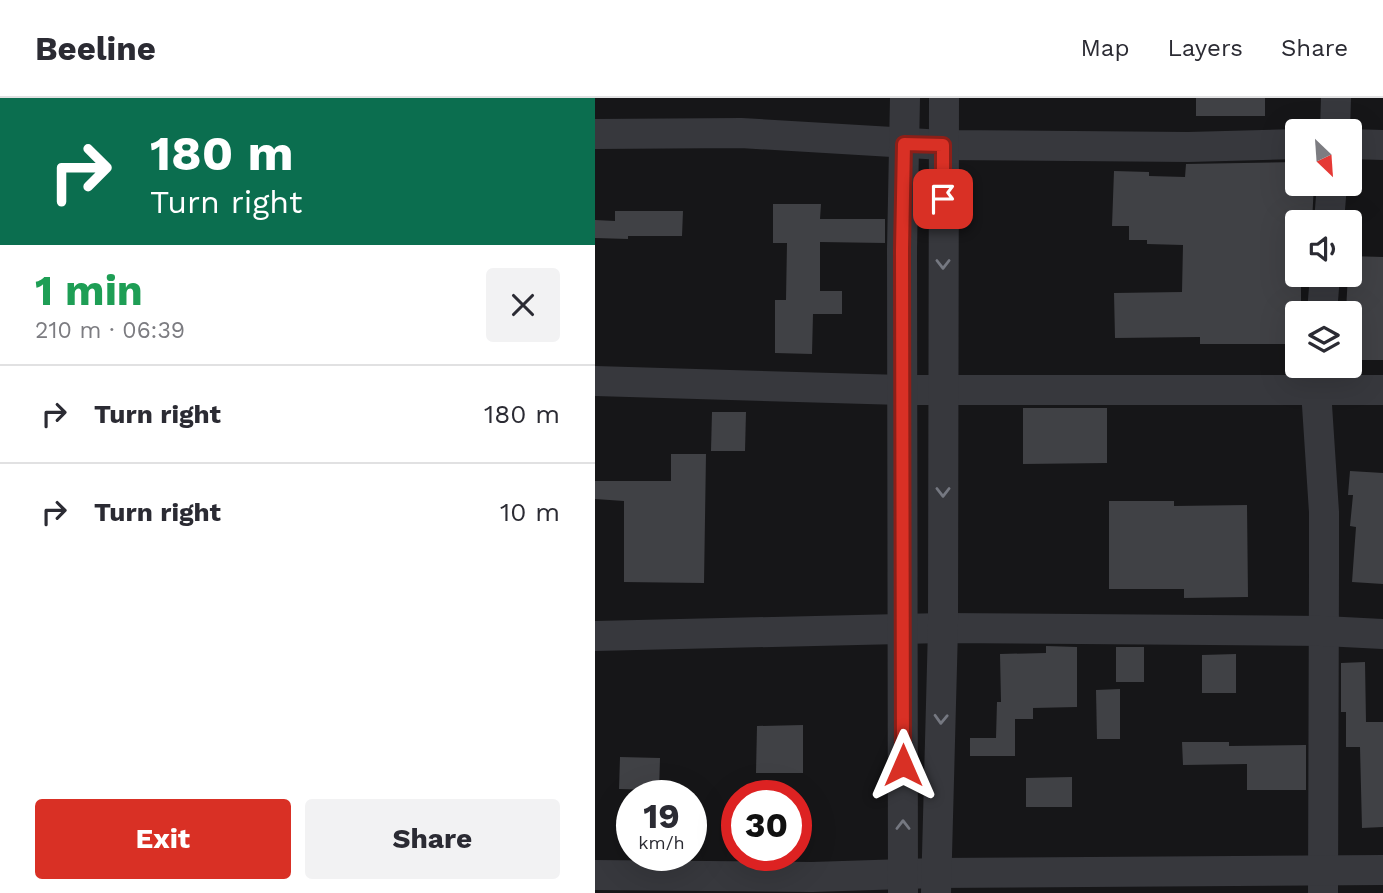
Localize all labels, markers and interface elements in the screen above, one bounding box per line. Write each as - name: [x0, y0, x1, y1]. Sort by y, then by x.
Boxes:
- text: Beeline: [35, 29, 156, 68]
- text: Map: [1081, 34, 1129, 62]
- text: Layers: [1167, 34, 1243, 62]
- text: Share: [1281, 34, 1348, 62]
- north arrow: [1285, 119, 1361, 196]
- map controls: [1285, 119, 1362, 378]
- text: 180 m: [150, 124, 294, 182]
- icon: right: [35, 126, 126, 217]
- pin: [913, 169, 973, 229]
- icon: arrive: [924, 180, 962, 218]
- text: Turn right: [150, 183, 302, 221]
- button: sound: [1285, 210, 1362, 287]
- one-way arrow: [935, 259, 950, 270]
- text: 1 min: [35, 266, 143, 315]
- button: close: [486, 268, 560, 342]
- button: layers: [1285, 301, 1362, 378]
- text: 210 m · 06:39: [35, 317, 185, 344]
- icon: right: [35, 395, 73, 433]
- text: Turn right: [94, 399, 221, 429]
- text: 180 m: [484, 399, 560, 429]
- one-way arrow: [935, 487, 951, 497]
- icon: right: [35, 493, 73, 531]
- text: Turn right: [94, 497, 221, 527]
- text: 10 m: [500, 497, 560, 527]
- one-way arrow: [933, 714, 948, 725]
- position arrow: [866, 728, 940, 802]
- speed limit sign: 30: [721, 780, 812, 871]
- text: 19: [643, 795, 680, 837]
- button: Exit: [35, 799, 291, 879]
- button: Share: [305, 799, 560, 879]
- one-way arrow: [895, 819, 911, 830]
- text: km/h: [638, 832, 685, 853]

